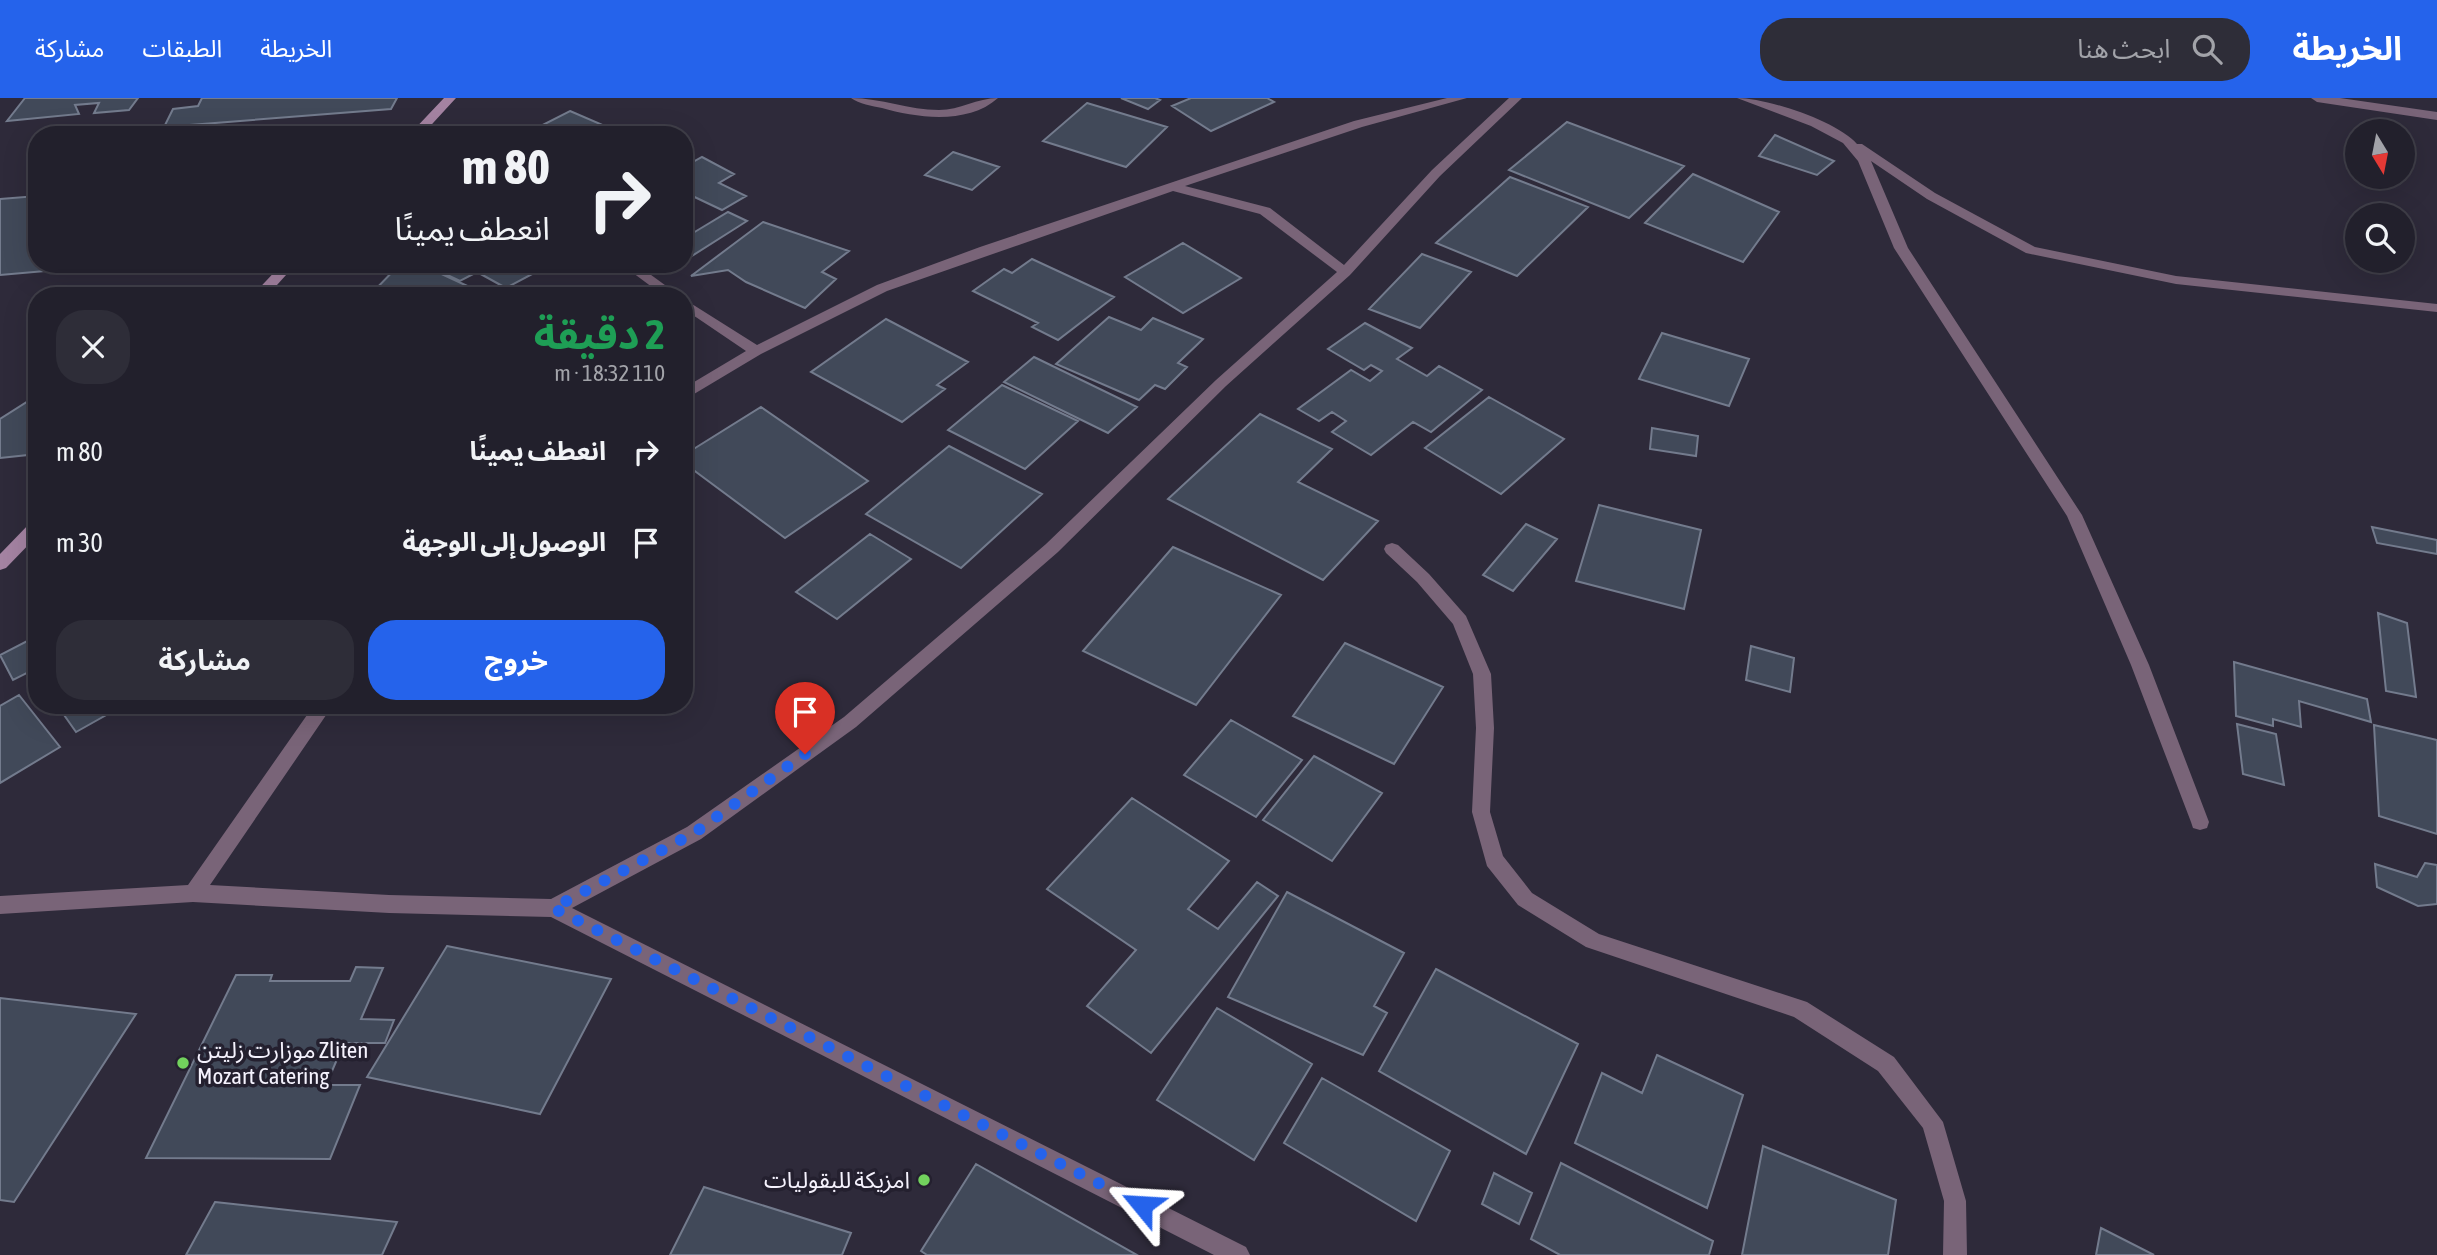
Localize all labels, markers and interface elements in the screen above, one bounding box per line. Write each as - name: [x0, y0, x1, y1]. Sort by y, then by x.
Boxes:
- search box: [1760, 18, 2250, 81]
- text: الخريطة: [2292, 29, 2402, 67]
- icon: search: [2188, 30, 2226, 68]
- text: ابحث هنا: [2077, 34, 2170, 64]
- text: مشاركة: [35, 35, 104, 62]
- text: الطبقات: [142, 35, 222, 62]
- text: الخريطة: [260, 35, 332, 62]
- north arrow: [2345, 119, 2415, 189]
- map controls: [2345, 119, 2415, 273]
- text: 80 m: [462, 138, 550, 194]
- icon: right: [574, 154, 665, 245]
- button: search: [2345, 203, 2415, 273]
- text: انعطف يمينًا: [395, 210, 550, 247]
- button: close: [56, 310, 130, 384]
- text: 2 دقيقة: [534, 310, 665, 358]
- text: 110 m · 18:32: [554, 360, 665, 386]
- icon: right: [627, 433, 665, 471]
- text: انعطف يمينًا: [469, 436, 606, 466]
- text: 80 m: [56, 437, 103, 467]
- icon: arrive: [627, 524, 665, 562]
- text: الوصول إلى الوجهة: [403, 527, 606, 557]
- text: 30 m: [56, 528, 103, 558]
- button: مشاركة: [56, 620, 354, 700]
- button: خروج: [368, 620, 665, 700]
- pin: [775, 682, 835, 754]
- icon: arrive: [786, 693, 824, 731]
- place label: موزارت زليتن Zliten Mozart Catering: [197, 1037, 368, 1089]
- marker: موزارت زليتن Zliten Mozart Catering: [175, 1055, 191, 1071]
- place label: امزيكة للبقوليات: [764, 1167, 910, 1194]
- position arrow: [1105, 1168, 1179, 1242]
- marker: امزيكة للبقوليات: [916, 1172, 932, 1188]

